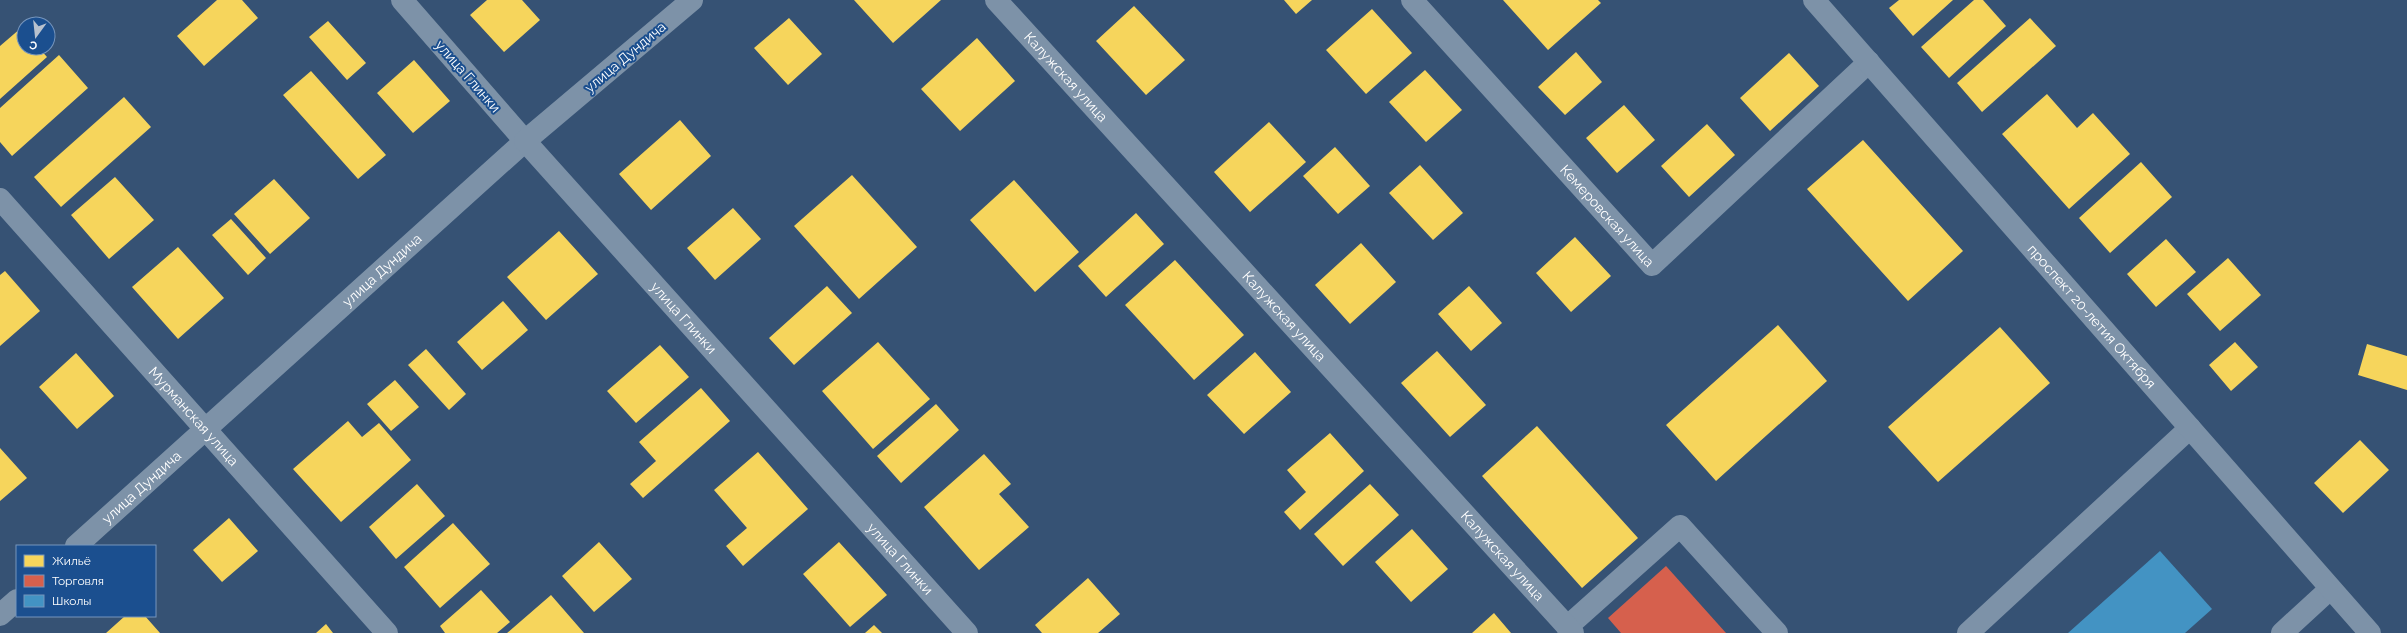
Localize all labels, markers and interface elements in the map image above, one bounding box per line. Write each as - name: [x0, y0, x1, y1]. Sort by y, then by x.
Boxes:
- north arrow: [16, 16, 56, 56]
- street label: улица Дундича: [581, 19, 669, 95]
- street label: Калужская улица: [1021, 29, 1111, 125]
- street label: улица Глинки: [432, 37, 504, 115]
- text: С: [28, 38, 39, 52]
- street label: Кемеровская улица: [1557, 161, 1658, 270]
- street label: улица Дундича: [339, 230, 425, 310]
- street label: проспект 20-летия Октября: [2024, 241, 2159, 392]
- street label: Калужская улица: [1239, 268, 1329, 365]
- street label: улица Глинки: [647, 279, 720, 357]
- street label: Мурманская улица: [145, 364, 242, 469]
- street label: улица Дундича: [99, 447, 184, 527]
- street label: Калужская улица: [1458, 508, 1548, 604]
- street label: улица Глинки: [864, 520, 936, 598]
- legend: [16, 545, 156, 617]
- text: Жильё: [52, 554, 91, 568]
- text: Торговля: [52, 574, 104, 588]
- text: Школы: [52, 594, 91, 608]

